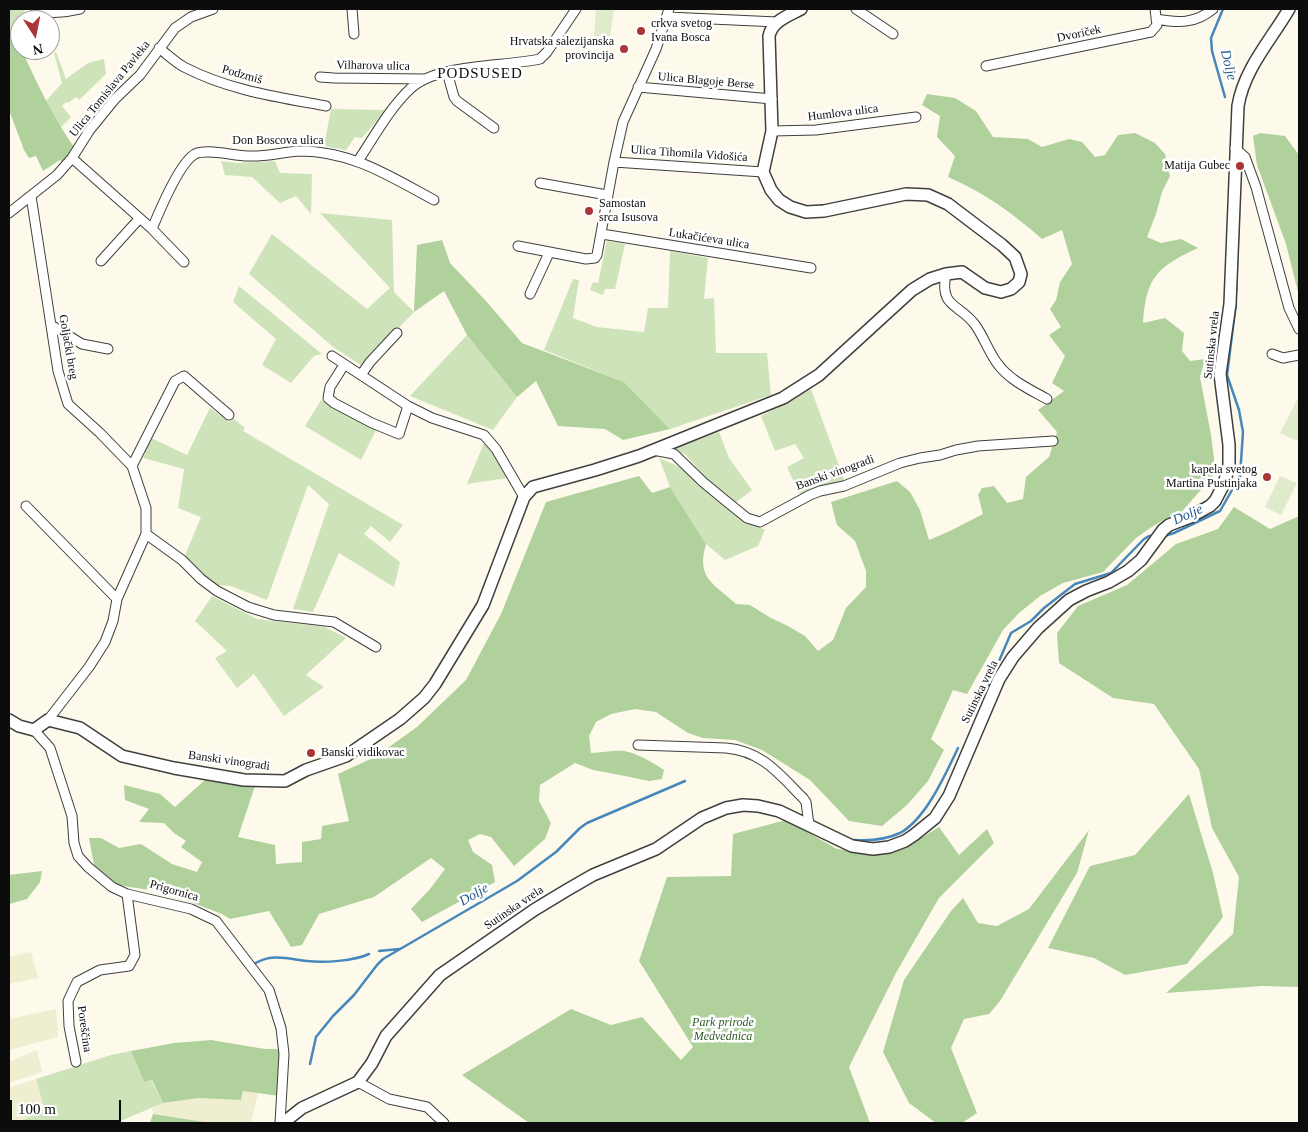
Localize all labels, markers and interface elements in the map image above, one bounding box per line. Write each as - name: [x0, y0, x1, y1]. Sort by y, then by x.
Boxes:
- north arrow: [10, 10, 60, 60]
- place label: crkva svetog Ivana Bosca: [651, 17, 712, 45]
- street label: Dvoriček: [1056, 22, 1102, 46]
- marker: crkva svetog Ivana Bosca: [635, 25, 647, 37]
- place label: Hrvatska salezijanska provincija: [510, 35, 614, 63]
- street label: Ulica Tomislava Pavleka: [67, 38, 153, 140]
- text: N: [31, 41, 44, 58]
- marker: Hrvatska salezijanska provincija: [618, 43, 630, 55]
- water label: Dolje: [1216, 48, 1240, 82]
- street label: Vilharova ulica: [336, 58, 410, 74]
- street label: Podzmiš: [220, 62, 264, 88]
- district label: PODSUSED: [436, 65, 524, 83]
- street label: Ulica Blagoje Berse: [657, 70, 755, 92]
- street label: Humlova ulica: [807, 102, 879, 124]
- street label: Don Boscova ulica: [232, 134, 324, 148]
- street label: Ulica Tihomila Vidošića: [630, 143, 748, 165]
- place label: Matija Gubec: [1164, 159, 1230, 173]
- marker: Matija Gubec: [1234, 160, 1246, 172]
- place label: Samostan srca Isusova: [599, 197, 658, 225]
- marker: Samostan srca Isusova: [583, 205, 595, 217]
- street label: Lukačićeva ulica: [668, 226, 750, 252]
- street label: Sutinska vrela: [1201, 310, 1223, 380]
- street label: Goljački breg: [55, 313, 81, 381]
- street label: Banski vinogradi: [794, 452, 876, 494]
- place label: kapela svetog Martina Pustinjaka: [1166, 463, 1257, 491]
- marker: kapela svetog Martina Pustinjaka: [1261, 471, 1273, 483]
- water label: Dolje: [1170, 501, 1206, 529]
- street label: Sutinska vrela: [959, 658, 1001, 726]
- place label: Banski vidikovac: [321, 746, 405, 760]
- marker: Banski vidikovac: [305, 747, 317, 759]
- street label: Banski vinogradi: [187, 748, 271, 774]
- street label: Prigornica: [148, 877, 200, 905]
- water label: Dolje: [456, 880, 492, 910]
- street label: Sutinska vrela: [482, 883, 546, 933]
- street label: Poreščina: [74, 1005, 94, 1053]
- park label: Park prirode Medvednica: [692, 1016, 754, 1044]
- scale bar: [12, 1090, 124, 1122]
- text: 100 m: [18, 1101, 56, 1117]

